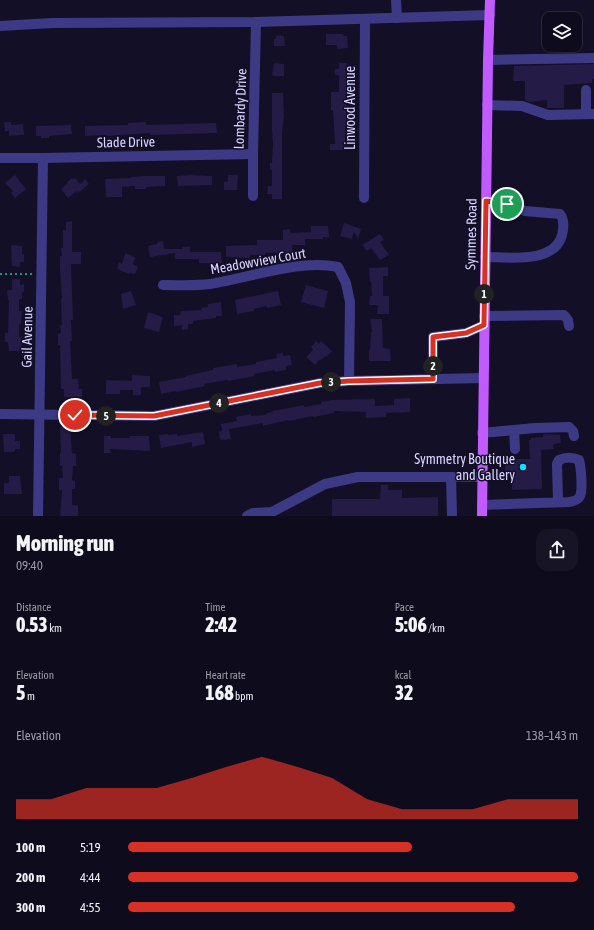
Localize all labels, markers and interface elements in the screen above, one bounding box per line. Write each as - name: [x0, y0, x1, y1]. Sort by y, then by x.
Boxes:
- map controls: [542, 12, 582, 52]
- button: layers: [542, 12, 582, 52]
- street label: Linwood Avenue: [342, 66, 358, 150]
- street label: Lombardy Drive: [231, 68, 249, 150]
- street label: Slade Drive: [97, 133, 155, 151]
- pin: [490, 187, 524, 221]
- icon: arrive: [496, 193, 518, 215]
- street label: Symmes Road: [462, 198, 480, 270]
- street label: Meadowview Court: [209, 245, 307, 277]
- pin: 1: [474, 284, 494, 304]
- text: 1: [481, 288, 487, 300]
- street label: Gail Avenue: [18, 306, 36, 368]
- pin: 2: [423, 356, 443, 376]
- text: 2: [430, 360, 436, 372]
- pin: 3: [321, 372, 341, 392]
- text: 3: [328, 376, 334, 388]
- pin: 4: [209, 393, 229, 413]
- text: 4: [216, 397, 222, 409]
- pin: [58, 398, 92, 432]
- icon: check: [64, 404, 86, 426]
- pin: 5: [96, 406, 116, 426]
- text: 5: [103, 410, 109, 422]
- place label: Symmetry Boutique and Gallery: [414, 451, 515, 483]
- marker: Symmetry Boutique and Gallery: [518, 462, 528, 472]
- button: share: [536, 529, 578, 571]
- text: Morning run: [16, 530, 114, 556]
- text: 09:40: [16, 558, 43, 573]
- text: Distance: [16, 601, 51, 613]
- text: Time: [205, 601, 225, 613]
- text: Pace: [395, 601, 414, 613]
- text: 0.53: [16, 613, 48, 636]
- text: 2:42: [205, 613, 237, 636]
- text: 5:06: [395, 613, 427, 636]
- text: km: [48, 622, 62, 634]
- text: /km: [427, 622, 445, 634]
- text: Elevation: [16, 669, 54, 681]
- text: Heart rate: [205, 669, 246, 681]
- text: kcal: [395, 669, 411, 681]
- text: 5: [16, 681, 25, 704]
- text: 168: [205, 681, 234, 704]
- text: 32: [395, 681, 413, 704]
- text: m: [25, 690, 35, 702]
- text: bpm: [234, 690, 253, 702]
- text: Elevation: [16, 728, 61, 743]
- text: 138–143 m: [526, 728, 578, 743]
- text: 100 m: [16, 840, 45, 855]
- text: 5:19: [80, 840, 101, 855]
- text: 200 m: [16, 870, 45, 885]
- text: 4:44: [80, 870, 101, 885]
- text: 300 m: [16, 900, 45, 915]
- text: 4:55: [80, 900, 101, 915]

